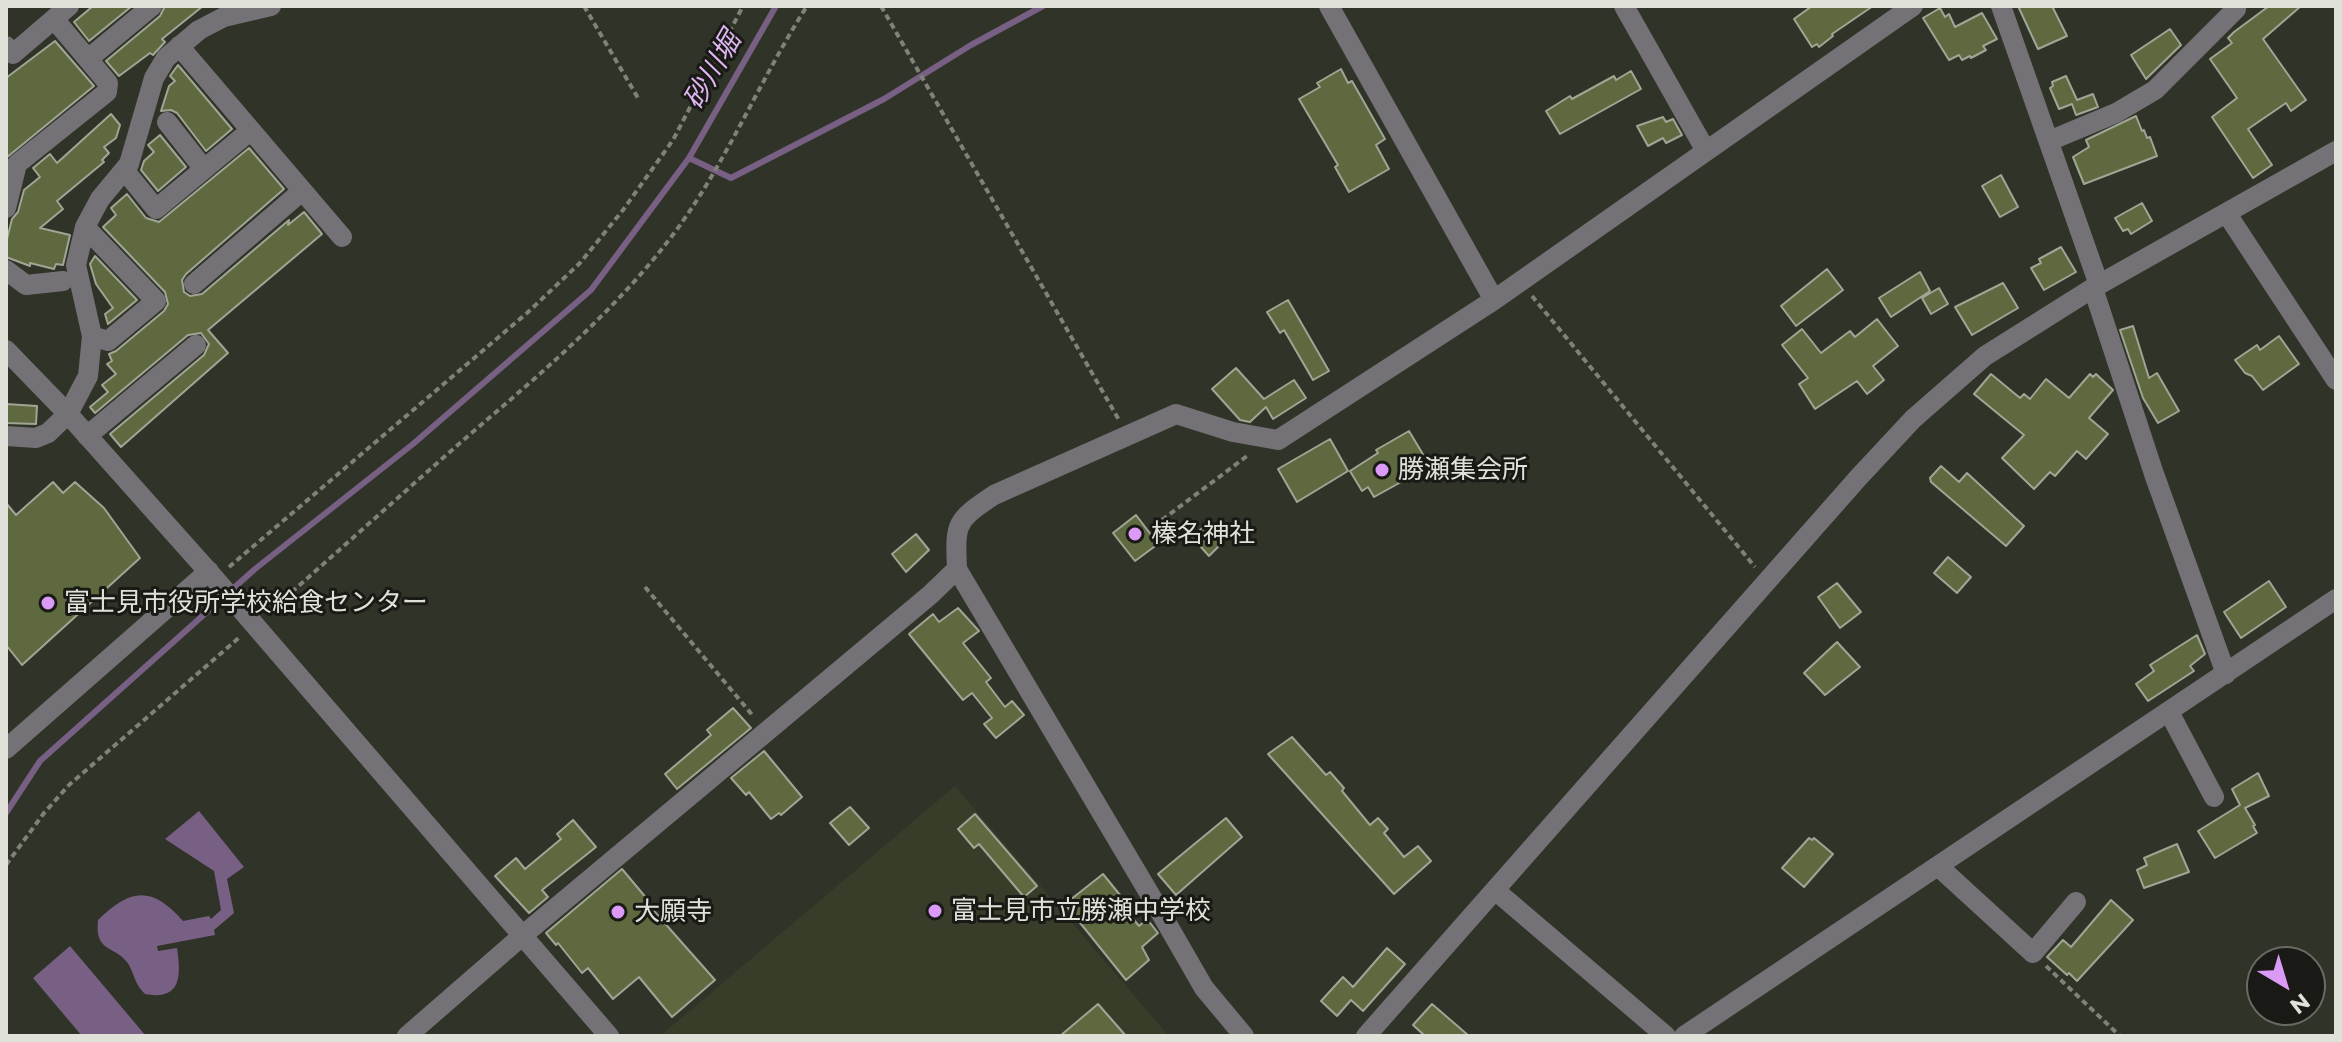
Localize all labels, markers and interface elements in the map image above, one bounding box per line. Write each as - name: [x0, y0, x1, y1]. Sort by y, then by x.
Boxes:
- water label: 砂川堀: [677, 26, 749, 116]
- place label: 勝瀬集会所: [1398, 454, 1528, 486]
- marker: 勝瀬集会所: [1373, 461, 1391, 479]
- place label: 榛名神社: [1151, 518, 1255, 550]
- marker: 榛名神社: [1126, 525, 1144, 543]
- place label: 富士見市役所学校給食センター: [64, 587, 428, 619]
- marker: 富士見市役所学校給食センター: [39, 594, 57, 612]
- place label: 富士見市立勝瀬中学校: [951, 895, 1211, 927]
- place label: 大願寺: [634, 896, 712, 928]
- marker: 富士見市立勝瀬中学校: [926, 902, 944, 920]
- marker: 大願寺: [609, 903, 627, 921]
- north arrow: [2246, 946, 2326, 1026]
- text: N: [2285, 988, 2315, 1020]

